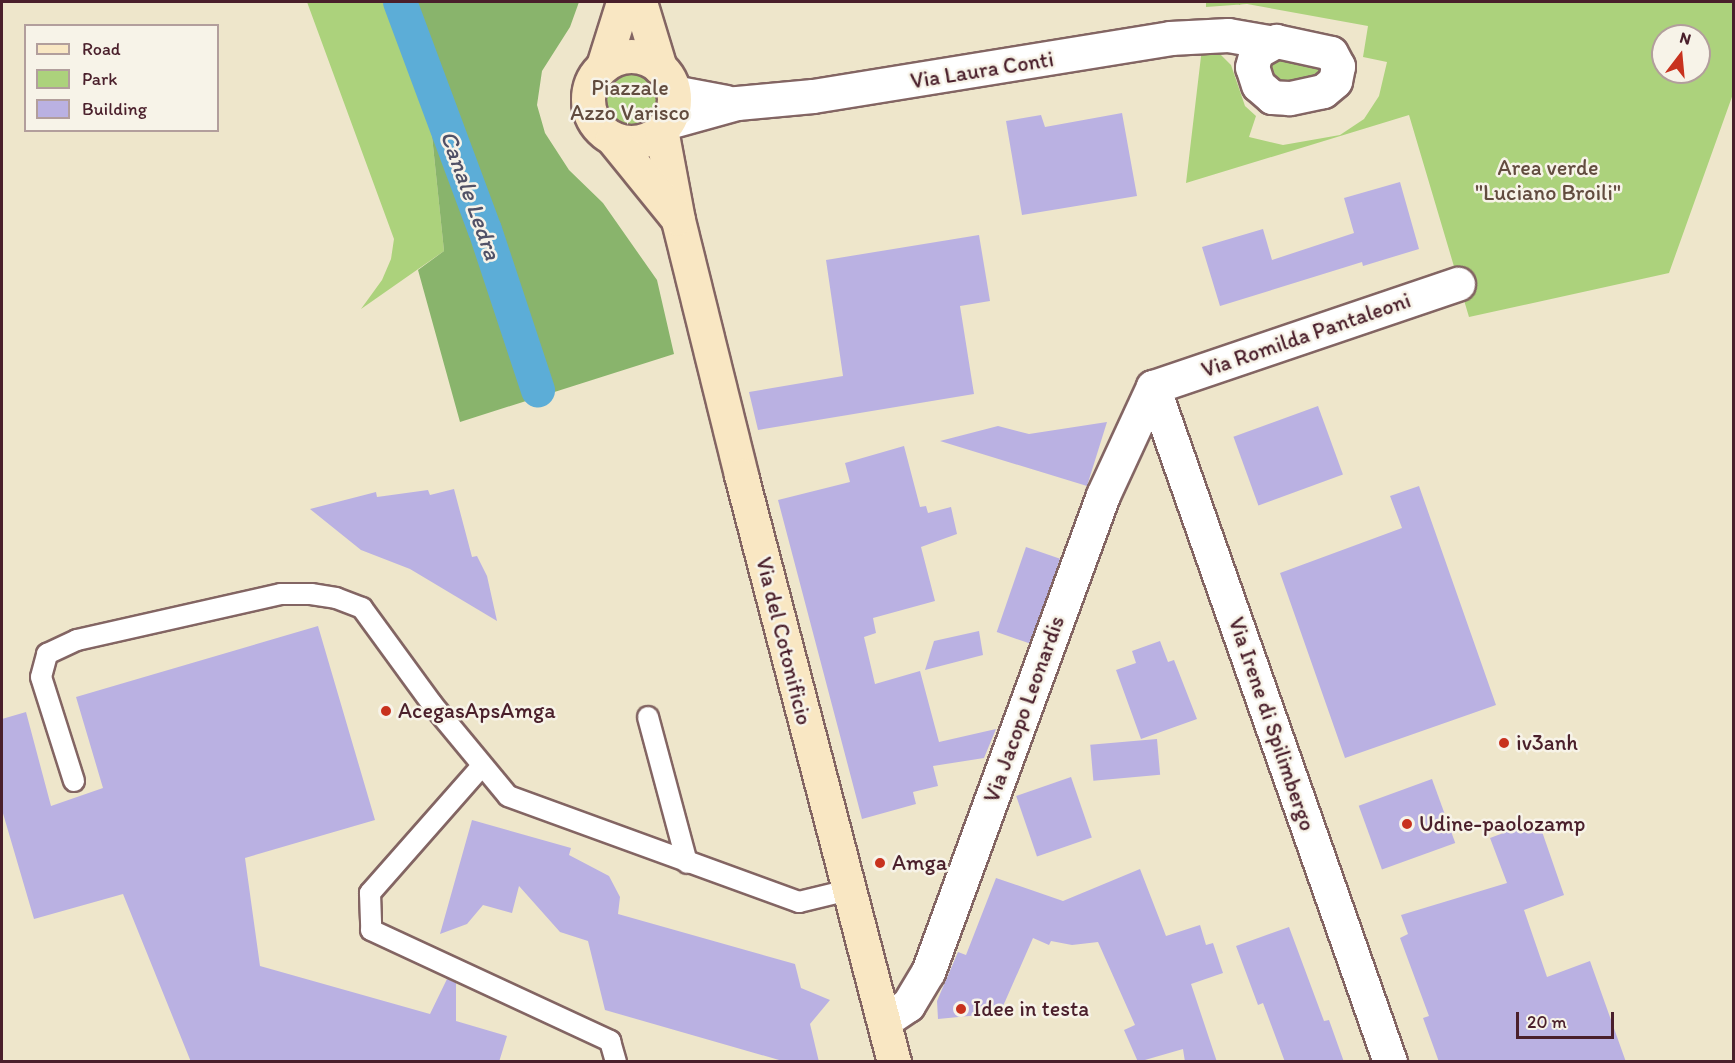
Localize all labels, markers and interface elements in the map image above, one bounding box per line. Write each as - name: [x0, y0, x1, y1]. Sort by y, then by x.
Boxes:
- legend: [24, 24, 219, 132]
- north arrow: [1651, 24, 1711, 84]
- text: N: [1678, 28, 1693, 49]
- text: Road: [82, 38, 121, 60]
- street label: Via Laura Conti: [908, 46, 1056, 94]
- text: Park: [82, 68, 117, 90]
- park label: Piazzale Azzo Varisco: [570, 74, 690, 125]
- text: Building: [82, 98, 147, 120]
- water label: Canale Ledra: [434, 127, 508, 263]
- park label: Area verde "Luciano Broili": [1475, 154, 1621, 206]
- street label: Via Romilda Pantaleoni: [1198, 287, 1414, 383]
- street label: Via del Cotonificio: [750, 555, 818, 727]
- street label: Via Jacopo Leonardis: [978, 612, 1070, 806]
- street label: Via Irene di Spilimbergo: [1223, 614, 1321, 834]
- place label: AcegasApsAmga: [398, 698, 556, 724]
- marker: AcegasApsAmga: [379, 704, 393, 718]
- place label: iv3anh: [1516, 730, 1578, 756]
- marker: iv3anh: [1497, 736, 1511, 750]
- place label: Udine-paolozamp: [1419, 811, 1585, 837]
- marker: Udine-paolozamp: [1400, 817, 1414, 831]
- place label: Amga: [892, 850, 947, 876]
- marker: Amga: [873, 856, 887, 870]
- place label: Idee in testa: [973, 996, 1090, 1022]
- scale bar: [1519, 1000, 1616, 1038]
- marker: Idee in testa: [954, 1002, 968, 1016]
- text: 20 m: [1527, 1011, 1567, 1033]

